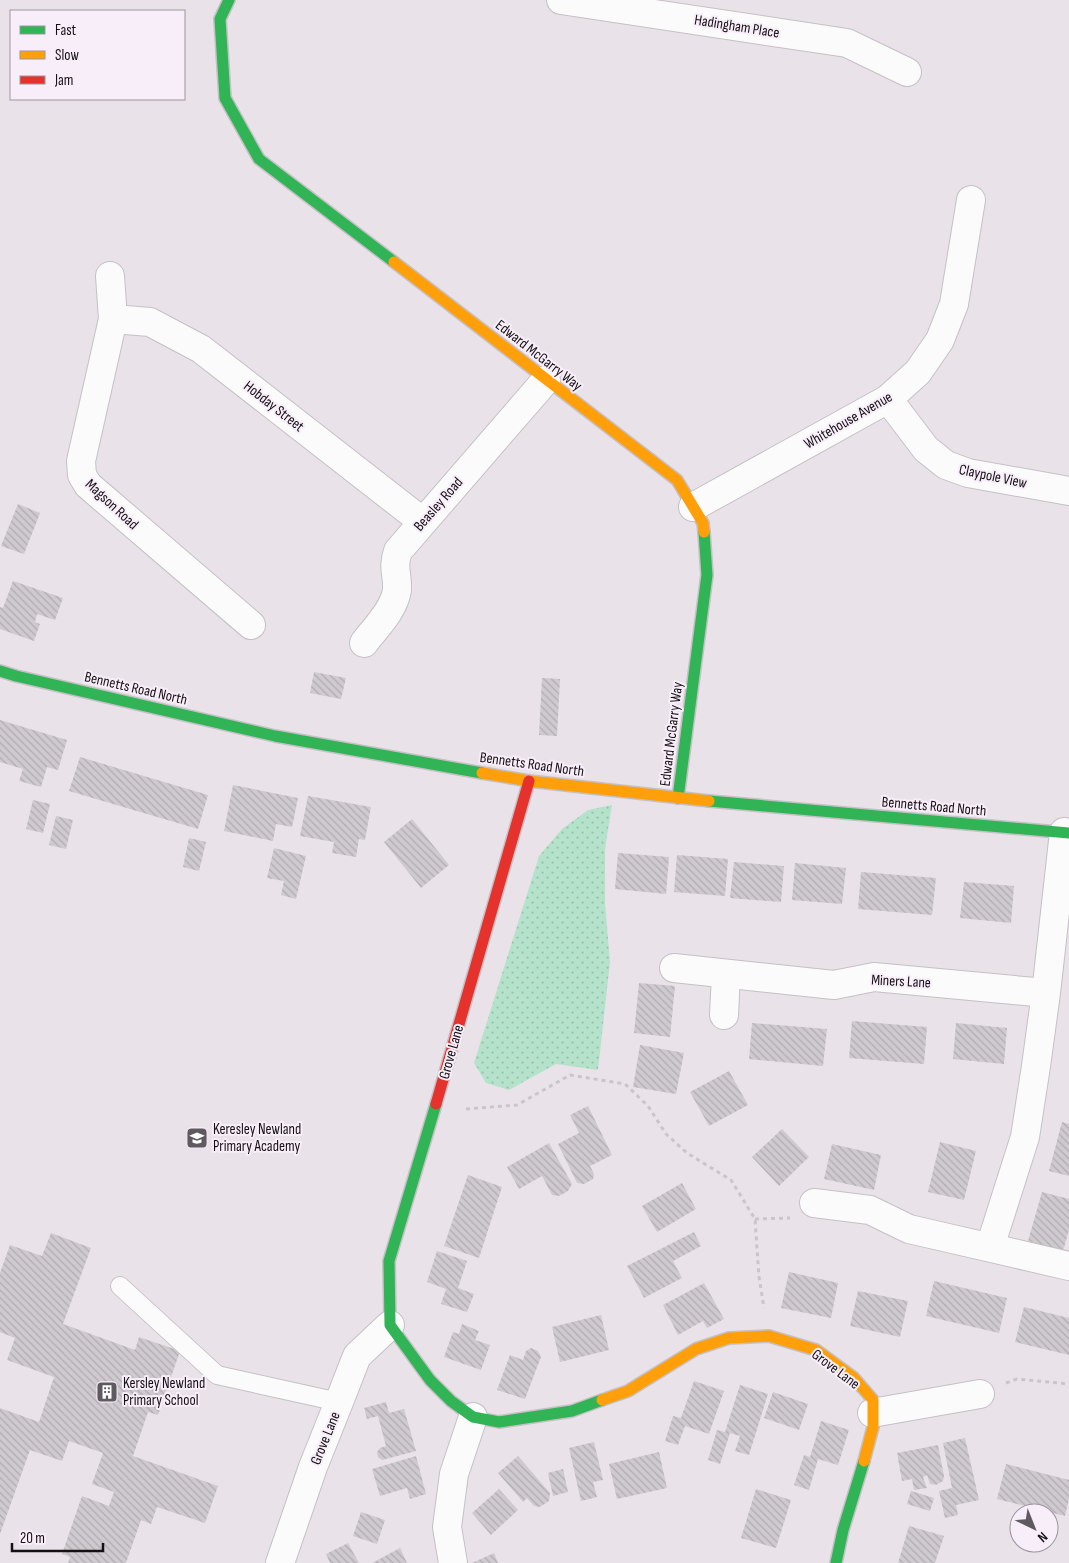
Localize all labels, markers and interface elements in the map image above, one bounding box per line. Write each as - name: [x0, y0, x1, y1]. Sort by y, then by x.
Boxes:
- legend: [10, 10, 185, 100]
- street label: Hadingham Place: [693, 10, 781, 43]
- text: Fast: [55, 21, 77, 40]
- text: Slow: [55, 46, 79, 65]
- text: Jam: [54, 71, 73, 90]
- street label: Edward McGarry Way: [492, 316, 586, 395]
- street label: Hobday Street: [240, 377, 308, 436]
- street label: Whitehouse Avenue: [801, 387, 896, 453]
- street label: Claypole View: [957, 460, 1029, 493]
- street label: Beasley Road: [410, 473, 467, 535]
- street label: Magson Road: [81, 475, 142, 534]
- street label: Bennetts Road North: [83, 667, 189, 710]
- street label: Edward McGarry Way: [656, 681, 687, 787]
- street label: Bennetts Road North: [479, 748, 585, 781]
- street label: Bennetts Road North: [881, 792, 987, 821]
- street label: Miners Lane: [871, 970, 931, 993]
- street label: Grove Lane: [435, 1023, 468, 1081]
- place label: Keresley Newland Primary Academy: [213, 1120, 301, 1156]
- school or university icon: Keresley Newland Primary Academy: [185, 1126, 209, 1150]
- street label: Grove Lane: [808, 1345, 864, 1394]
- place label: Kersley Newland Primary School: [123, 1374, 205, 1410]
- building icon: Kersley Newland Primary School: [95, 1380, 119, 1404]
- street label: Grove Lane: [306, 1409, 345, 1468]
- north arrow: [1009, 1503, 1059, 1553]
- scale bar: [12, 1520, 104, 1552]
- text: N: [1034, 1528, 1051, 1546]
- text: 20 m: [20, 1529, 45, 1548]

